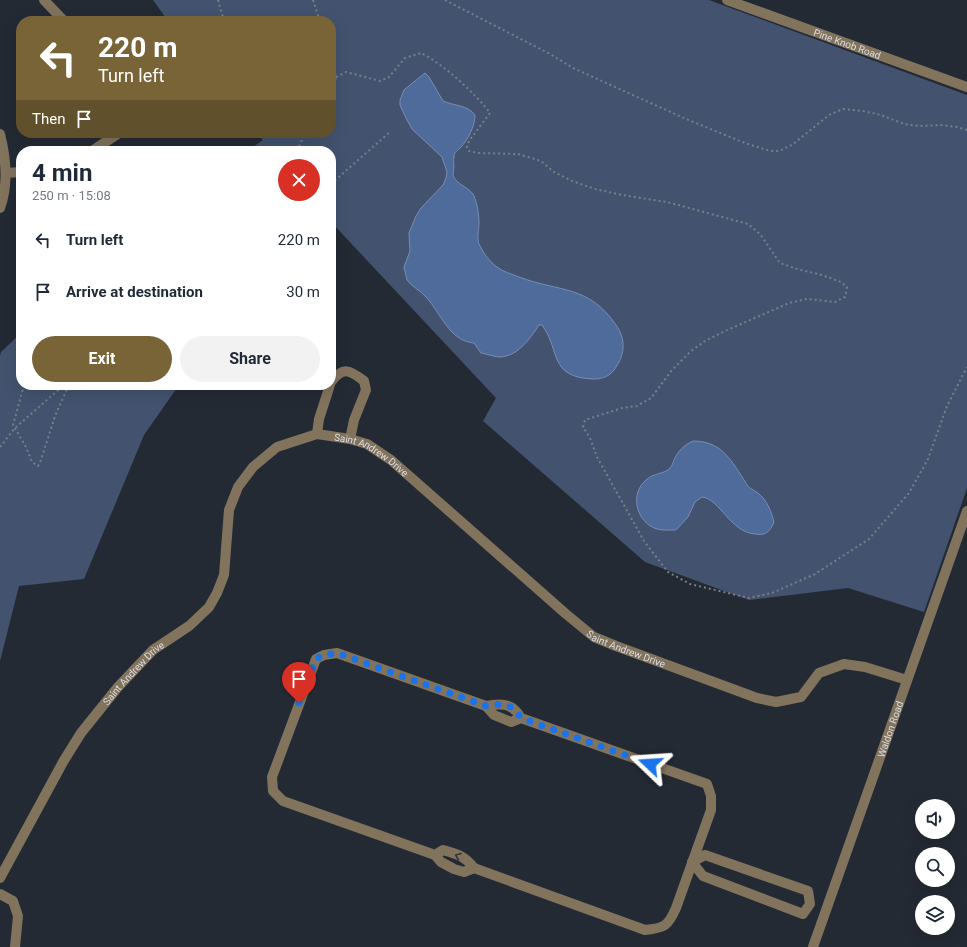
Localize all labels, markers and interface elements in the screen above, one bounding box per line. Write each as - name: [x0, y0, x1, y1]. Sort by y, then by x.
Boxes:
- street label: Pine Knob Road: [812, 26, 882, 61]
- text: 220 m: [98, 31, 177, 64]
- icon: left: [32, 32, 84, 84]
- text: Turn left: [98, 65, 164, 86]
- icon: arrive: [73, 108, 95, 130]
- text: Then: [32, 110, 65, 128]
- text: 4 min: [32, 159, 92, 187]
- button: close: [278, 159, 320, 201]
- text: 250 m · 15:08: [32, 188, 111, 203]
- icon: left: [32, 229, 54, 251]
- text: Turn left: [66, 231, 123, 249]
- text: 220 m: [278, 231, 320, 249]
- icon: arrive: [32, 281, 54, 303]
- text: Arrive at destination: [66, 283, 203, 301]
- text: 30 m: [286, 283, 320, 301]
- button: Exit: [32, 336, 172, 382]
- button: Share: [180, 336, 320, 382]
- street label: Saint Andrew Drive: [333, 431, 411, 478]
- street label: Saint Andrew Drive: [584, 628, 667, 669]
- street label: Saint Andrew Drive: [100, 639, 166, 707]
- pin: [282, 662, 316, 703]
- icon: arrive: [288, 668, 310, 690]
- street label: Waldon Road: [875, 700, 905, 759]
- position arrow: [629, 743, 671, 785]
- map controls: [915, 799, 955, 935]
- button: sound: [915, 799, 955, 839]
- button: search: [915, 847, 955, 887]
- one-way arrow: [455, 852, 462, 860]
- button: layers: [915, 895, 955, 935]

